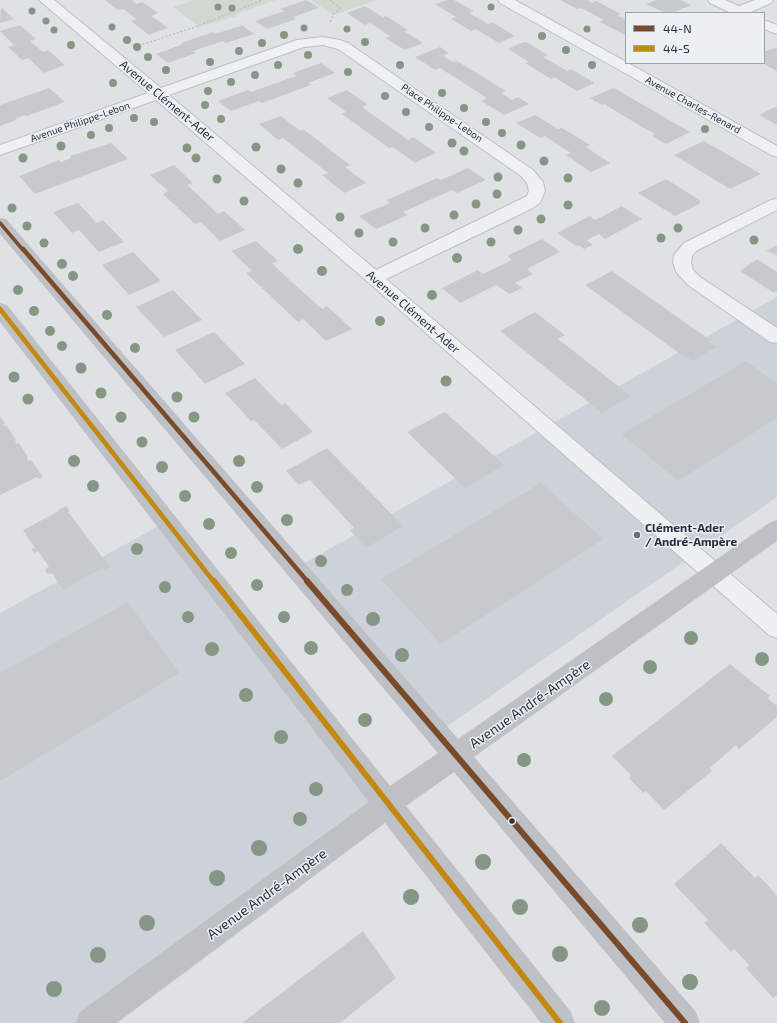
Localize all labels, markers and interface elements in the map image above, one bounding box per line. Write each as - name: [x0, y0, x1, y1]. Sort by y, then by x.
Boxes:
- legend: [625, 12, 765, 64]
- text: 44-N: [663, 21, 692, 35]
- text: 44-S: [663, 41, 690, 55]
- street label: Avenue Clément-Ader: [117, 57, 217, 145]
- street label: Avenue Charles-Renard: [643, 74, 743, 136]
- street label: Place Philippe-Lebon: [399, 81, 485, 145]
- street label: Avenue Philippe-Lebon: [29, 99, 131, 145]
- street label: Avenue Clément-Ader: [363, 267, 463, 357]
- place label: Clément-Ader / André-Ampère: [645, 521, 737, 549]
- marker: Clément-Ader / André-Ampère: [632, 530, 642, 540]
- street label: Avenue André-Ampère: [466, 656, 594, 752]
- unlabelled marker: [507, 816, 517, 826]
- street label: Avenue André-Ampère: [204, 845, 330, 943]

